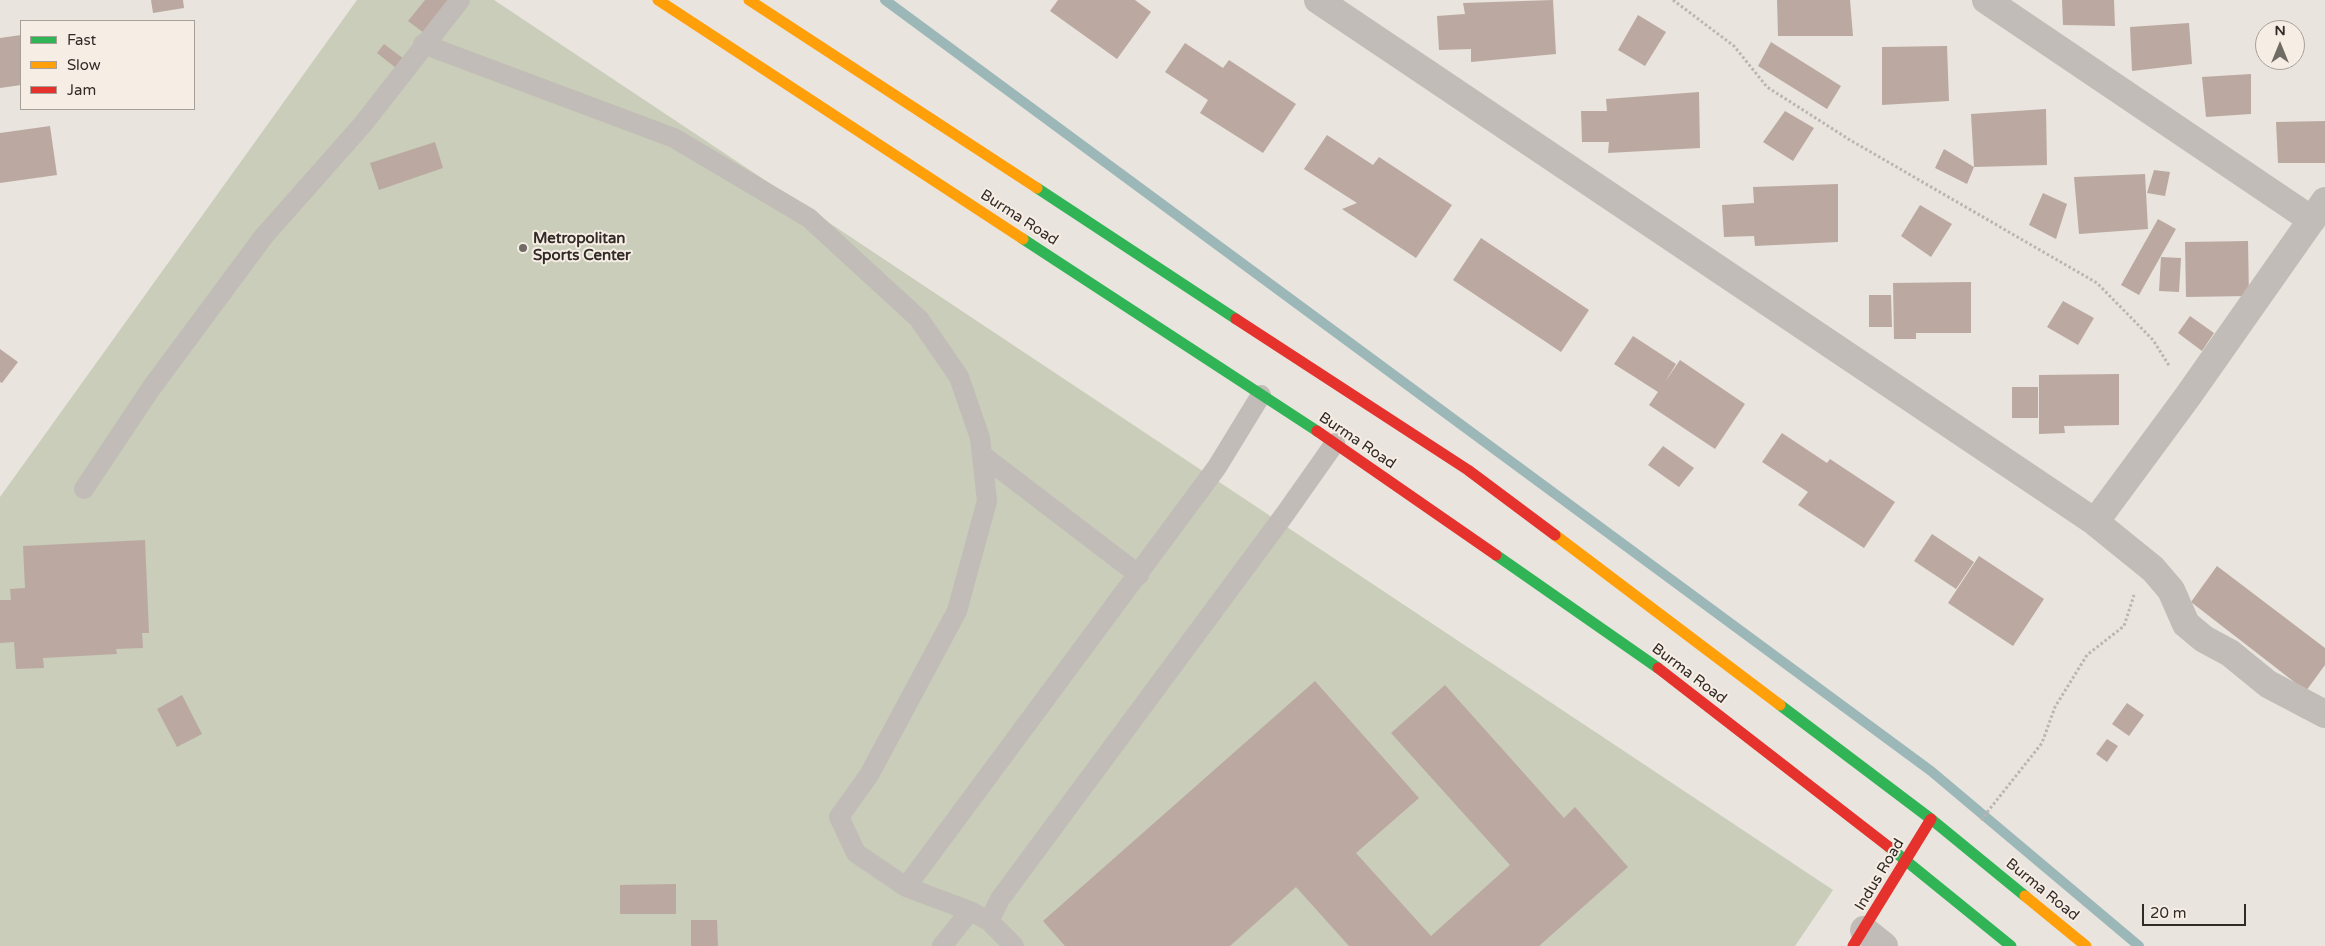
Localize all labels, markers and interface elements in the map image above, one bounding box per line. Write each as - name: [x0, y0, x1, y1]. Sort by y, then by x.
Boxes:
- legend: [20, 20, 195, 110]
- north arrow: [2255, 20, 2305, 70]
- text: N: [2274, 22, 2286, 39]
- text: Fast: [67, 31, 96, 49]
- text: Slow: [67, 56, 101, 74]
- text: Jam: [67, 81, 96, 99]
- street label: Burma Road: [977, 186, 1061, 250]
- place label: Metropolitan Sports Center: [533, 230, 631, 265]
- marker: Metropolitan Sports Center: [517, 242, 529, 254]
- street label: Burma Road: [1315, 409, 1399, 473]
- street label: Burma Road: [1648, 640, 1730, 708]
- street label: Indus Road: [1852, 836, 1908, 914]
- street label: Burma Road: [2002, 855, 2082, 925]
- scale bar: [2145, 894, 2249, 926]
- text: 20 m: [2150, 904, 2187, 922]

